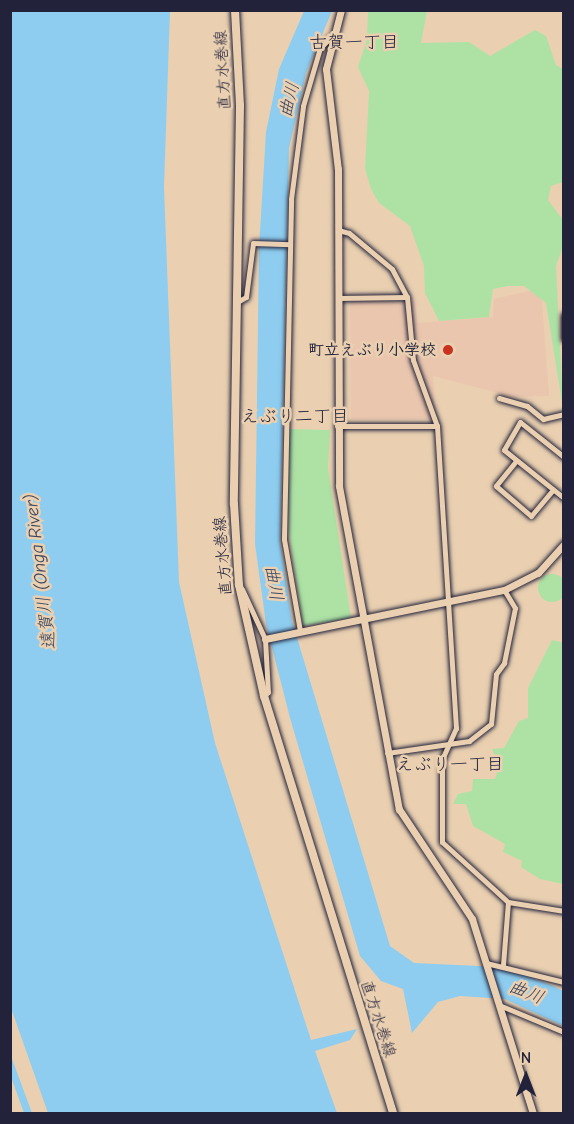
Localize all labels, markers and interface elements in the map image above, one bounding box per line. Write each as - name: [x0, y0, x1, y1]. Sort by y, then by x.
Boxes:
- street label: 直方水巻線: [211, 30, 235, 110]
- district label: 古賀一丁目: [309, 32, 399, 54]
- water label: 曲川: [275, 80, 305, 120]
- place label: 町立えぶり小学校: [308, 340, 436, 360]
- marker: 町立えぶり小学校: [441, 343, 455, 357]
- district label: えぶり二丁目: [241, 406, 349, 428]
- water label: 遠賀川 (Onga River): [21, 493, 61, 651]
- street label: 直方水巻線: [210, 515, 236, 597]
- water label: 曲川: [260, 564, 286, 602]
- district label: えぶり一丁目: [396, 754, 504, 776]
- water label: 曲川: [505, 976, 547, 1010]
- street label: 直方水巻線: [357, 978, 399, 1060]
- north arrow: [496, 1046, 556, 1106]
- text: N: [521, 1049, 531, 1067]

